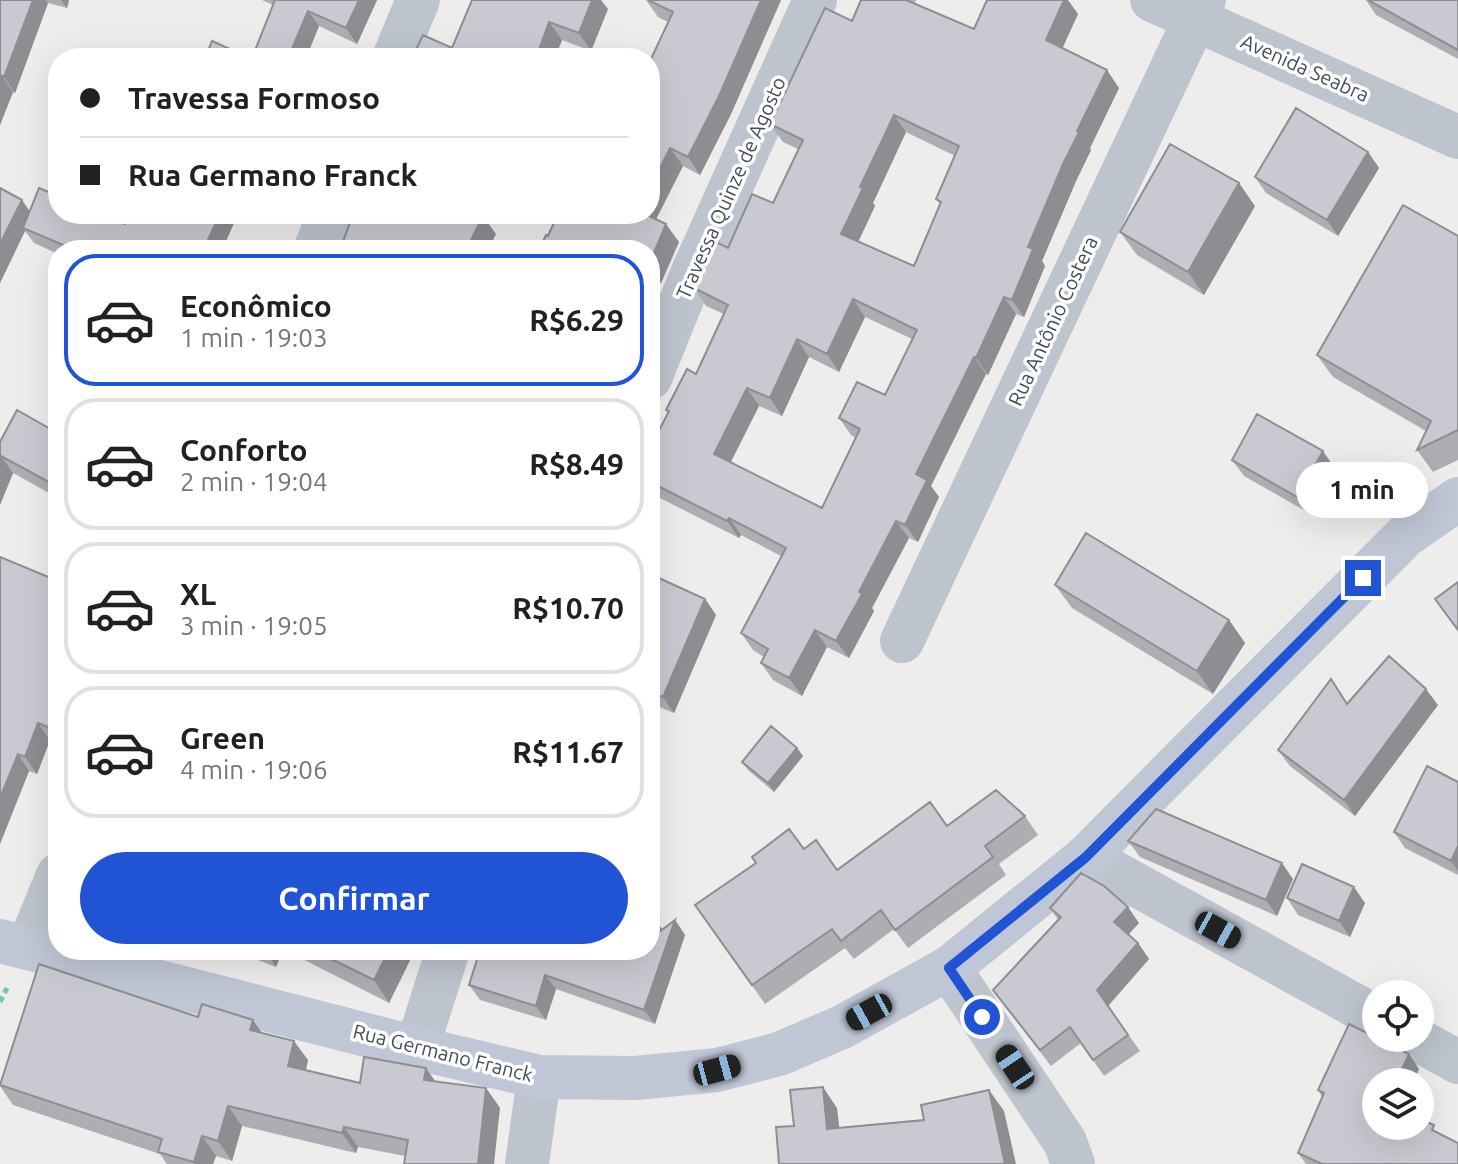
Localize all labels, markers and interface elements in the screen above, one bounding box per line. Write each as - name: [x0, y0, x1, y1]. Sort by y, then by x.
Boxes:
- street label: Avenida Seabra: [1238, 29, 1373, 106]
- street label: Travessa Quinze de Agosto: [671, 73, 790, 302]
- text: Travessa Formoso: [128, 81, 380, 115]
- text: Rua Germano Franck: [128, 158, 417, 192]
- street label: Rua Antônio Costera: [1003, 232, 1102, 409]
- icon: car: [84, 284, 156, 356]
- text: Econômico: [180, 289, 332, 323]
- text: R$6.29: [529, 303, 624, 337]
- text: 1 min · 19:03: [180, 323, 328, 352]
- icon: car: [84, 428, 156, 500]
- text: Conforto: [180, 433, 308, 467]
- text: R$8.49: [529, 447, 624, 481]
- callout: 1 min: [1297, 462, 1429, 518]
- text: 2 min · 19:04: [180, 467, 328, 496]
- text: 1 min: [1329, 475, 1395, 504]
- route end: [1345, 560, 1381, 596]
- icon: car: [84, 572, 156, 644]
- text: XL: [180, 577, 216, 611]
- text: R$10.70: [512, 591, 624, 625]
- text: 3 min · 19:05: [180, 611, 328, 640]
- icon: car: [84, 716, 156, 788]
- text: Green: [180, 721, 265, 755]
- text: R$11.67: [512, 735, 624, 769]
- text: 4 min · 19:06: [180, 755, 328, 784]
- button: Confirmar: [80, 852, 628, 944]
- car: [1191, 908, 1245, 952]
- map controls: [1362, 980, 1434, 1140]
- button: locate: [1362, 980, 1434, 1052]
- car: [842, 990, 896, 1034]
- route start: [964, 999, 1000, 1035]
- street label: Rua Germano Franck: [351, 1019, 536, 1086]
- car: [992, 1040, 1038, 1094]
- car: [691, 1052, 743, 1088]
- button: layers: [1362, 1068, 1434, 1140]

